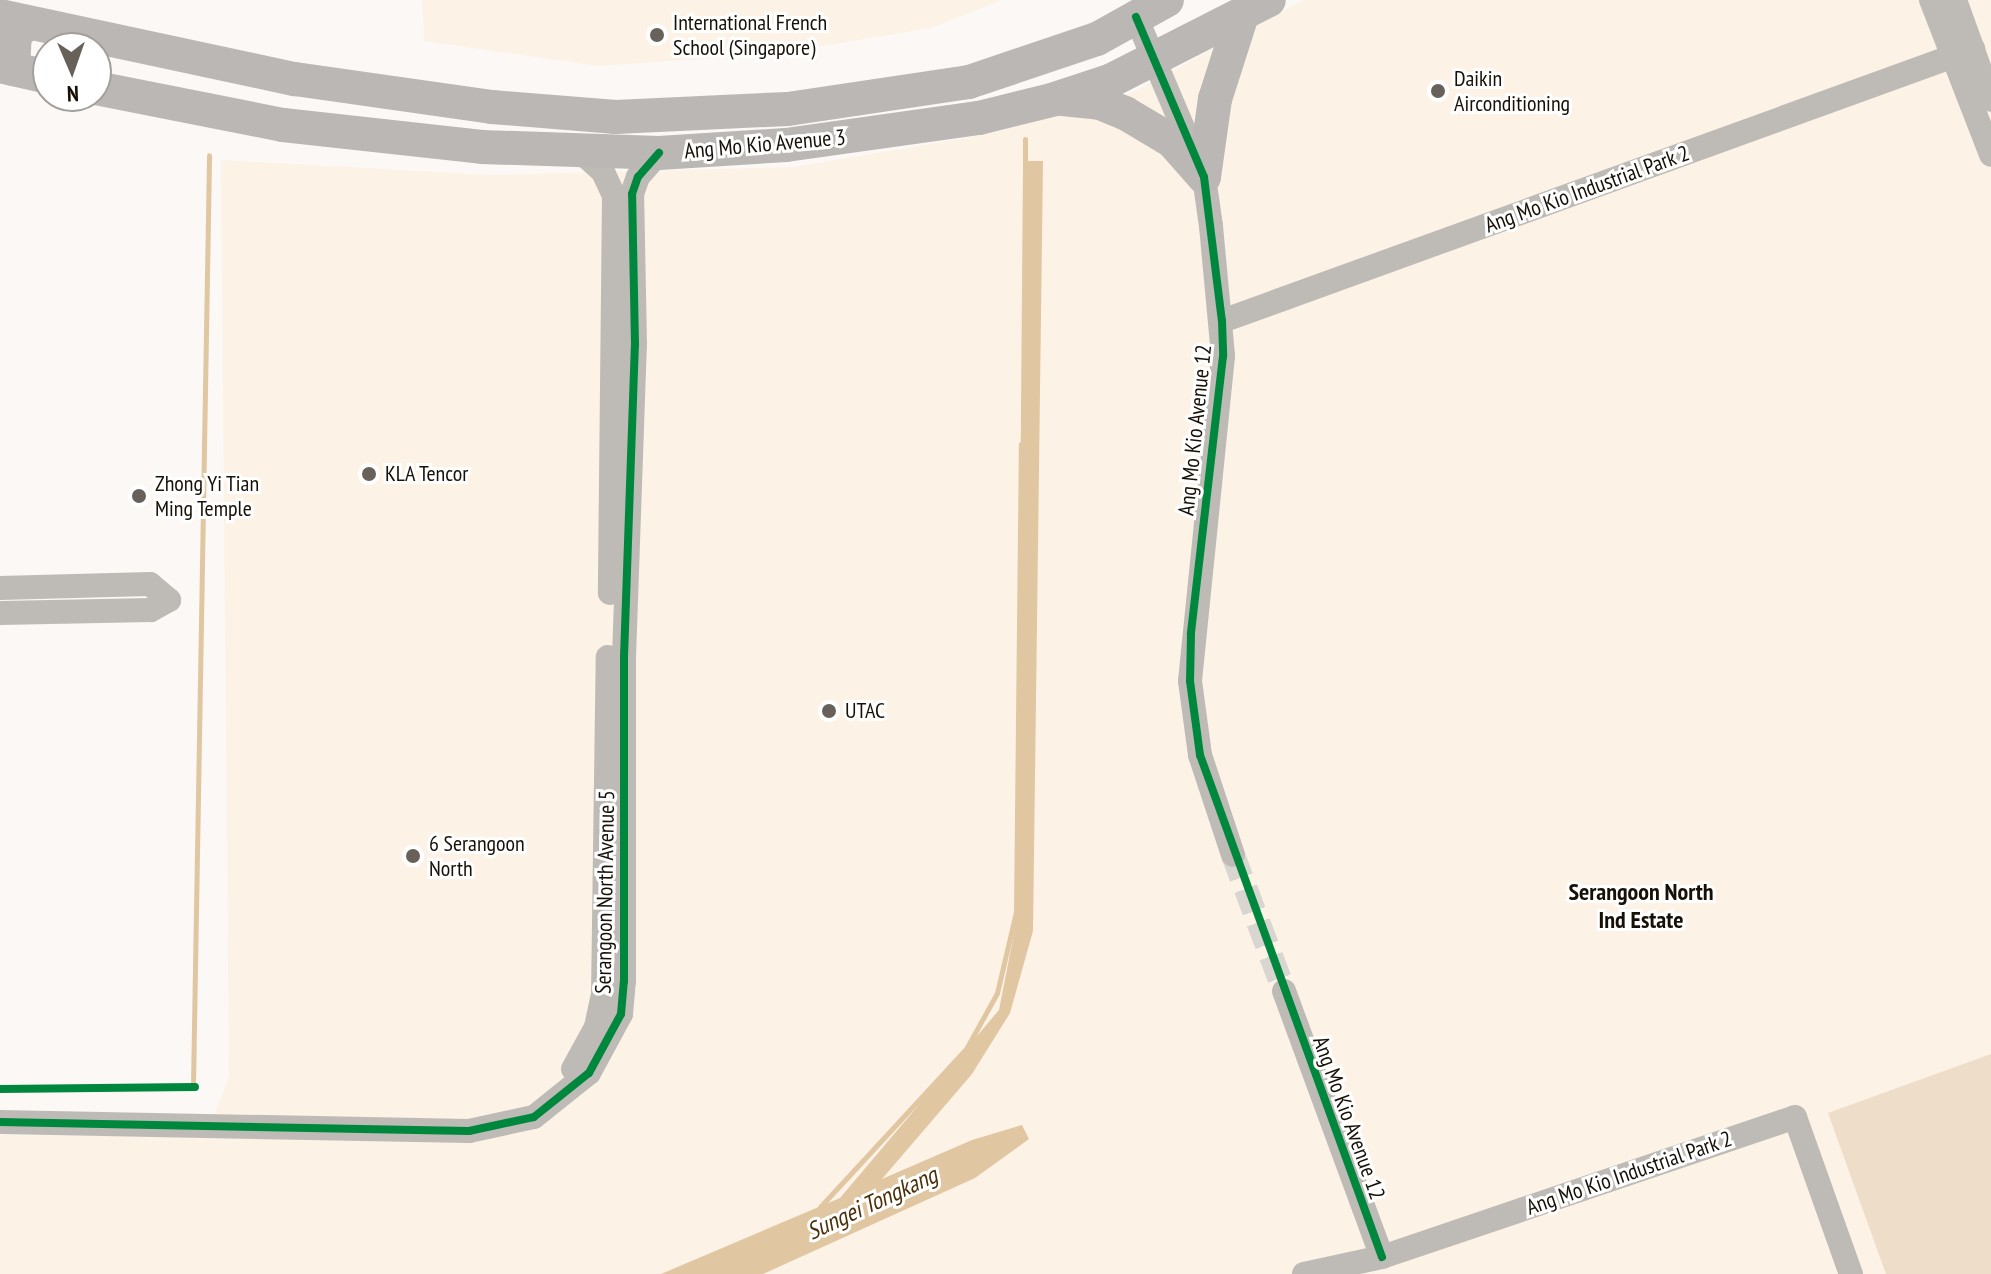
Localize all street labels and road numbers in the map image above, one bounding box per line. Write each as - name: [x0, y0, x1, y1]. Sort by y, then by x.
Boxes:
- street label: Ang Mo Kio Avenue 3: [683, 124, 847, 164]
- street label: Ang Mo Kio Industrial Park 2: [1481, 140, 1693, 238]
- street label: Ang Mo Kio Avenue 12: [1173, 343, 1217, 517]
- street label: Serangoon North Avenue 5: [590, 790, 620, 994]
- street label: Ang Mo Kio Avenue 12: [1307, 1033, 1391, 1203]
- street label: Ang Mo Kio Industrial Park 2: [1522, 1125, 1736, 1221]

